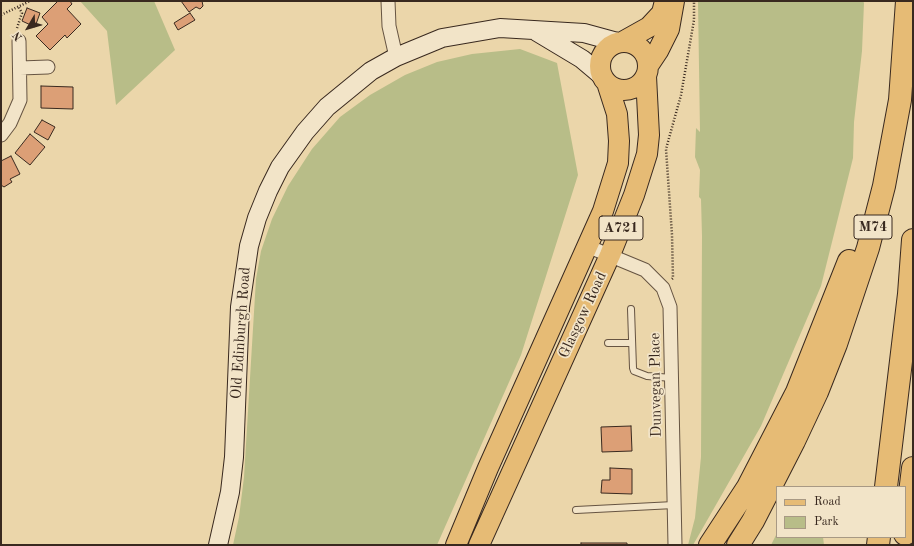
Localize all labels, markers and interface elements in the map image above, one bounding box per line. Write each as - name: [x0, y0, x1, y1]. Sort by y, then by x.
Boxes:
- north arrow: [8, 8, 48, 48]
- text: N: [11, 29, 25, 42]
- road number: M74: [854, 215, 892, 239]
- road number: A721: [599, 216, 643, 240]
- street label: Old Edinburgh Road: [227, 266, 255, 400]
- street label: Glasgow Road: [555, 269, 611, 361]
- street label: Dunvegan Place: [646, 332, 666, 438]
- legend: [776, 486, 906, 538]
- text: Road: [814, 496, 841, 508]
- text: Park: [814, 516, 839, 528]

